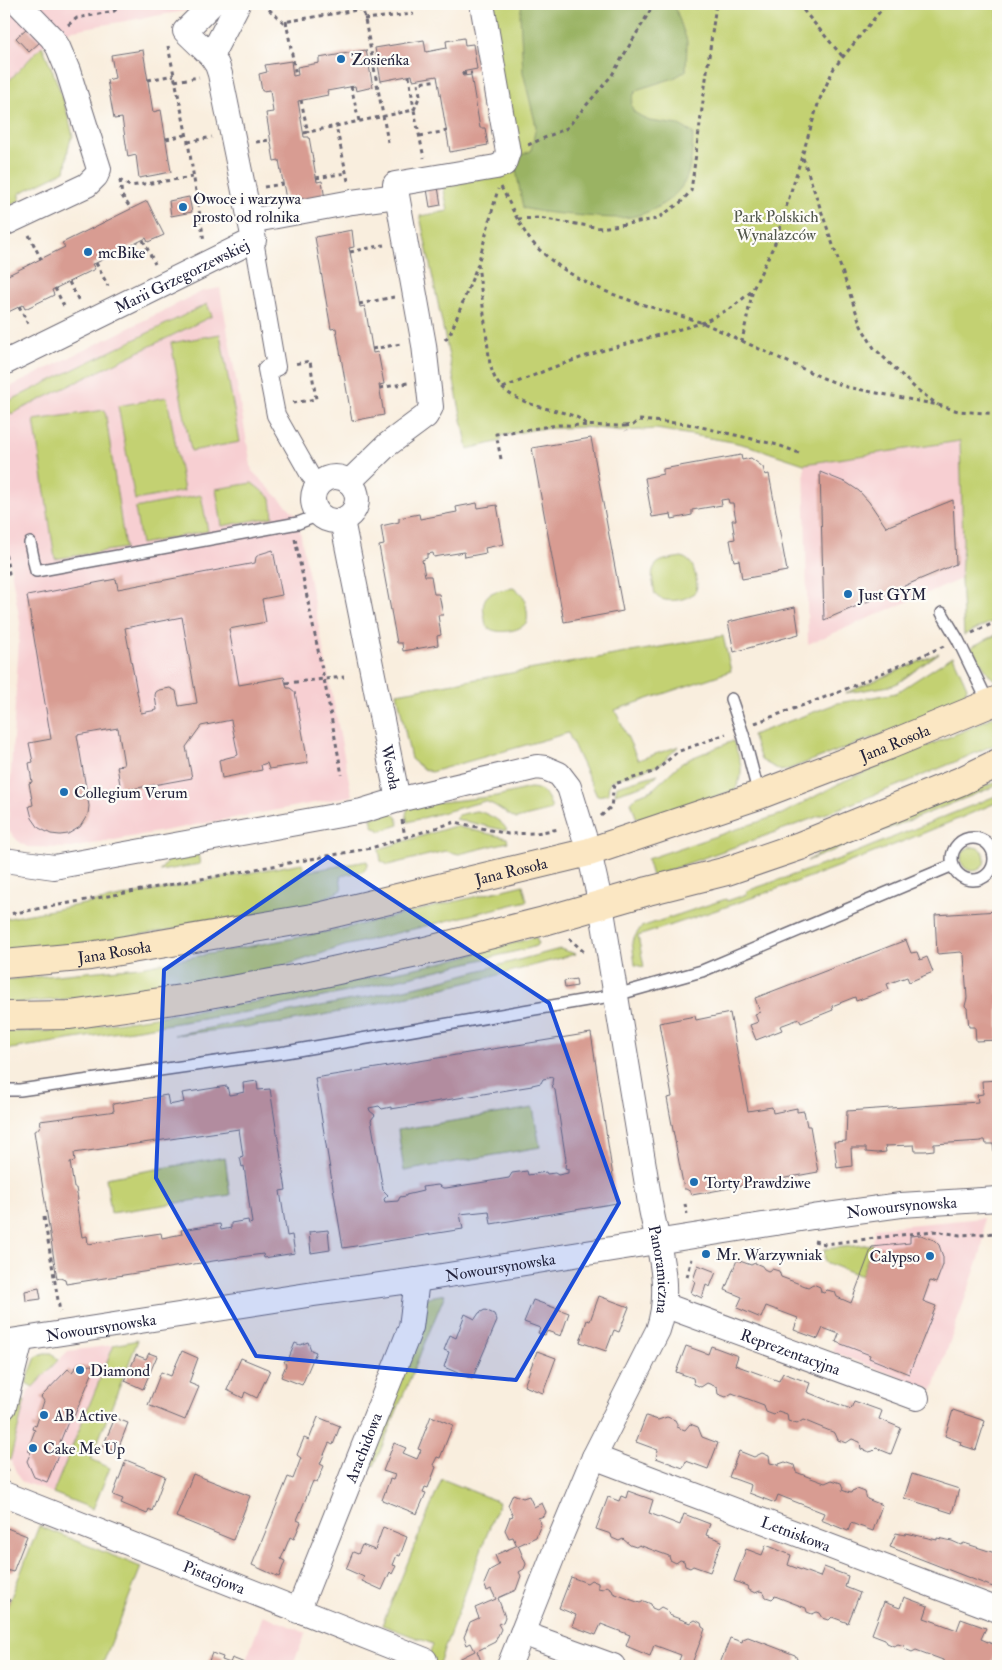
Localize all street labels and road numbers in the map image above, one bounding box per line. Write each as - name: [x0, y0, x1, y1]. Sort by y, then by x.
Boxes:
- street label: Marii Grzegorzewskiej: [112, 235, 253, 318]
- street label: Jana Rosoła: [856, 720, 933, 768]
- street label: Wesoła: [376, 742, 405, 792]
- street label: Jana Rosoła: [472, 853, 550, 891]
- street label: Jana Rosoła: [76, 937, 153, 969]
- street label: Nowoursynowska: [845, 1193, 958, 1223]
- street label: Panoramiczna: [644, 1223, 673, 1316]
- street label: Nowoursynowska: [444, 1249, 557, 1286]
- street label: Nowoursynowska: [45, 1310, 158, 1346]
- street label: Reprezentacyjna: [738, 1325, 844, 1380]
- street label: Arachidowa: [341, 1410, 387, 1487]
- street label: Letniskowa: [758, 1512, 834, 1557]
- street label: Pistacjowa: [180, 1557, 248, 1599]

